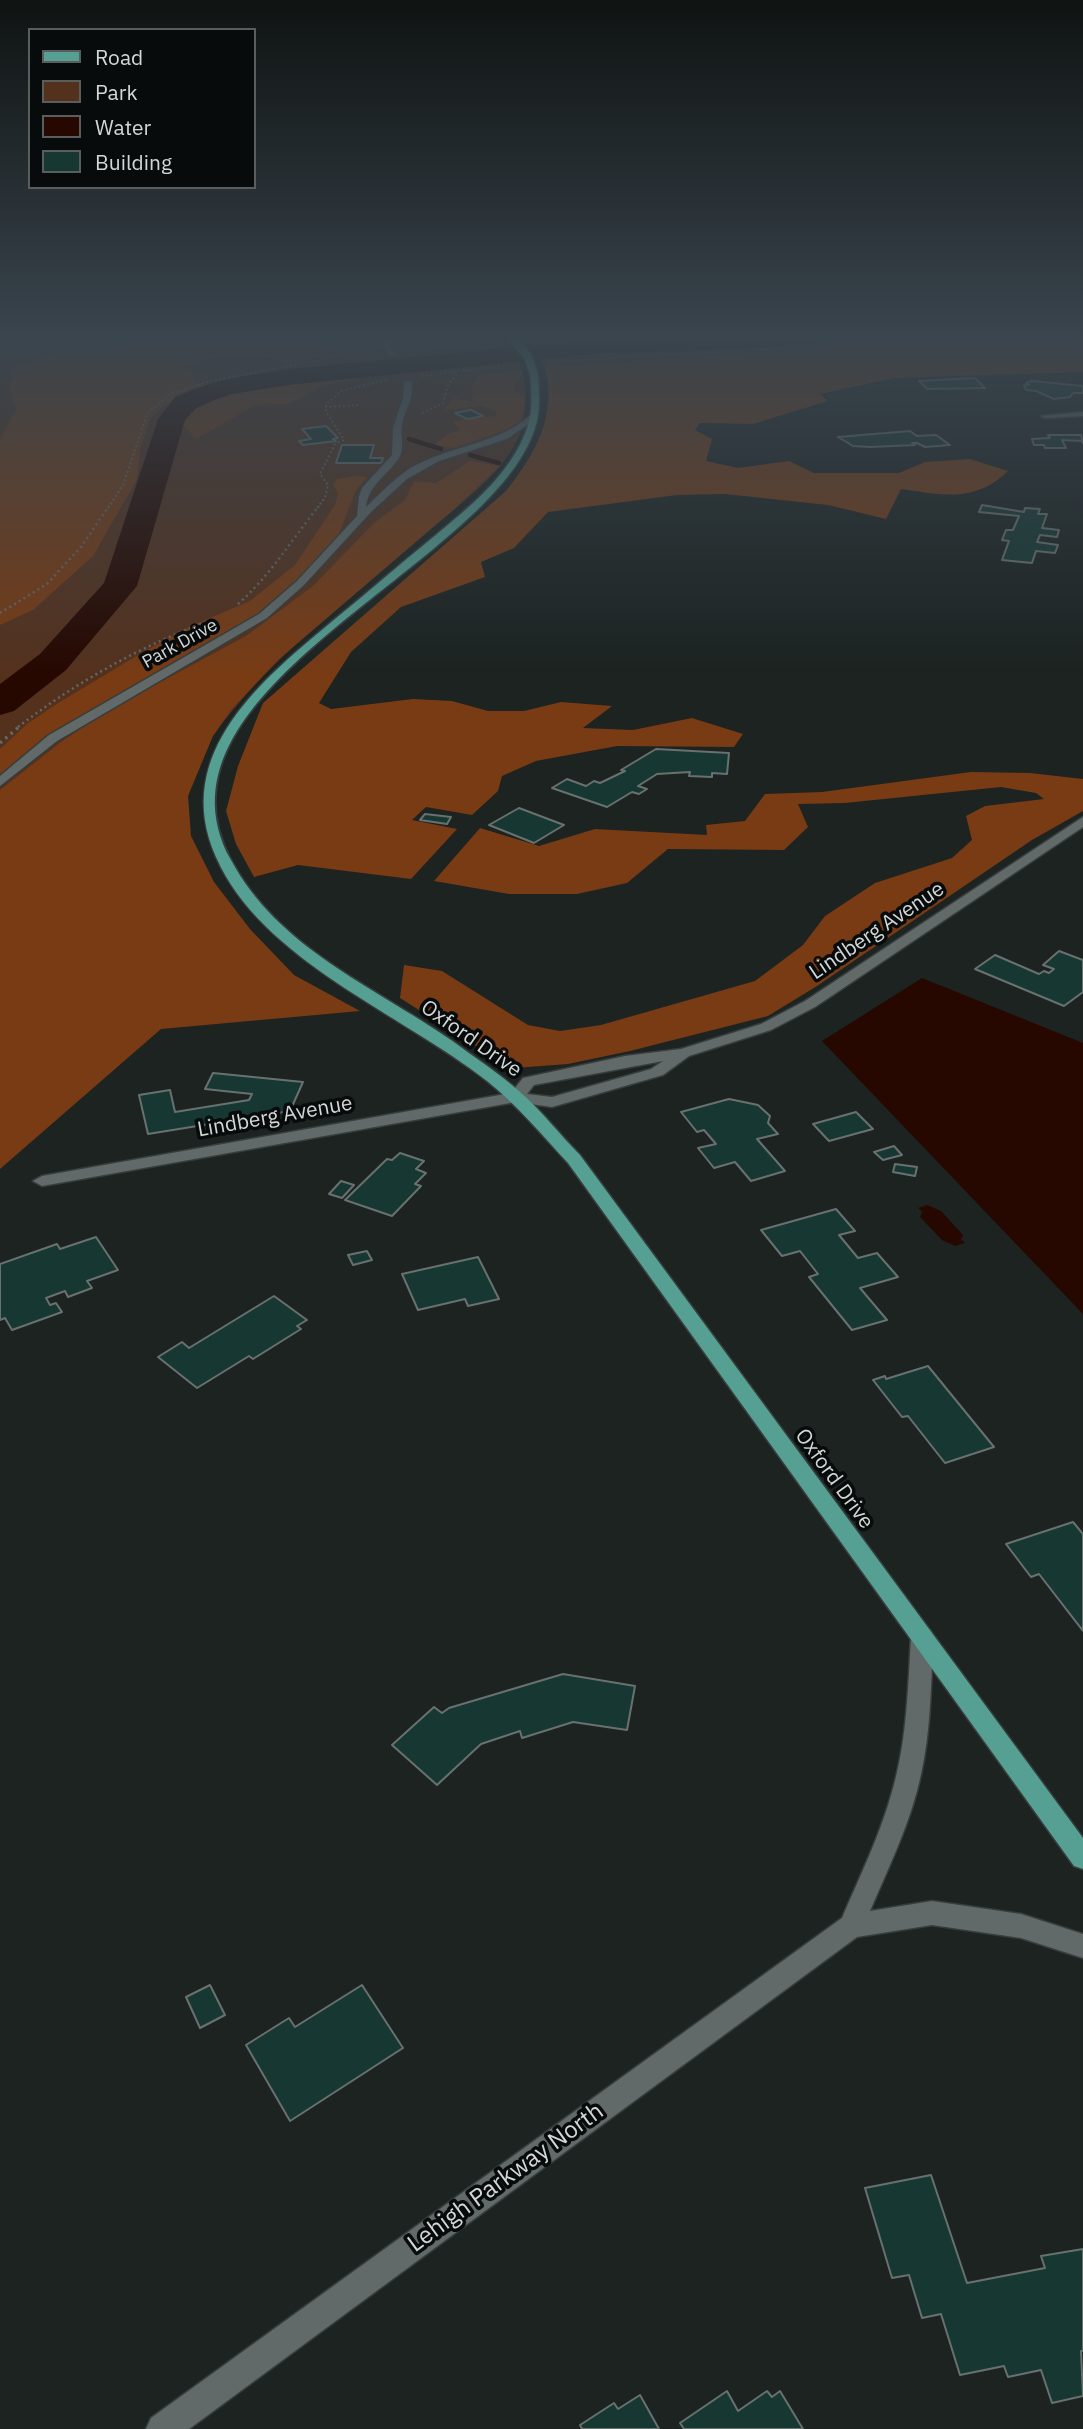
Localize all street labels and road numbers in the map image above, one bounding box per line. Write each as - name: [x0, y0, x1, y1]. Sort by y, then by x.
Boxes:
- street label: Park Drive: [139, 615, 221, 673]
- street label: Lindberg Avenue: [805, 877, 949, 985]
- street label: Oxford Drive: [416, 995, 526, 1083]
- street label: Lindberg Avenue: [196, 1091, 354, 1143]
- street label: Oxford Drive: [789, 1424, 879, 1534]
- street label: Lehigh Parkway North: [402, 2097, 610, 2259]

